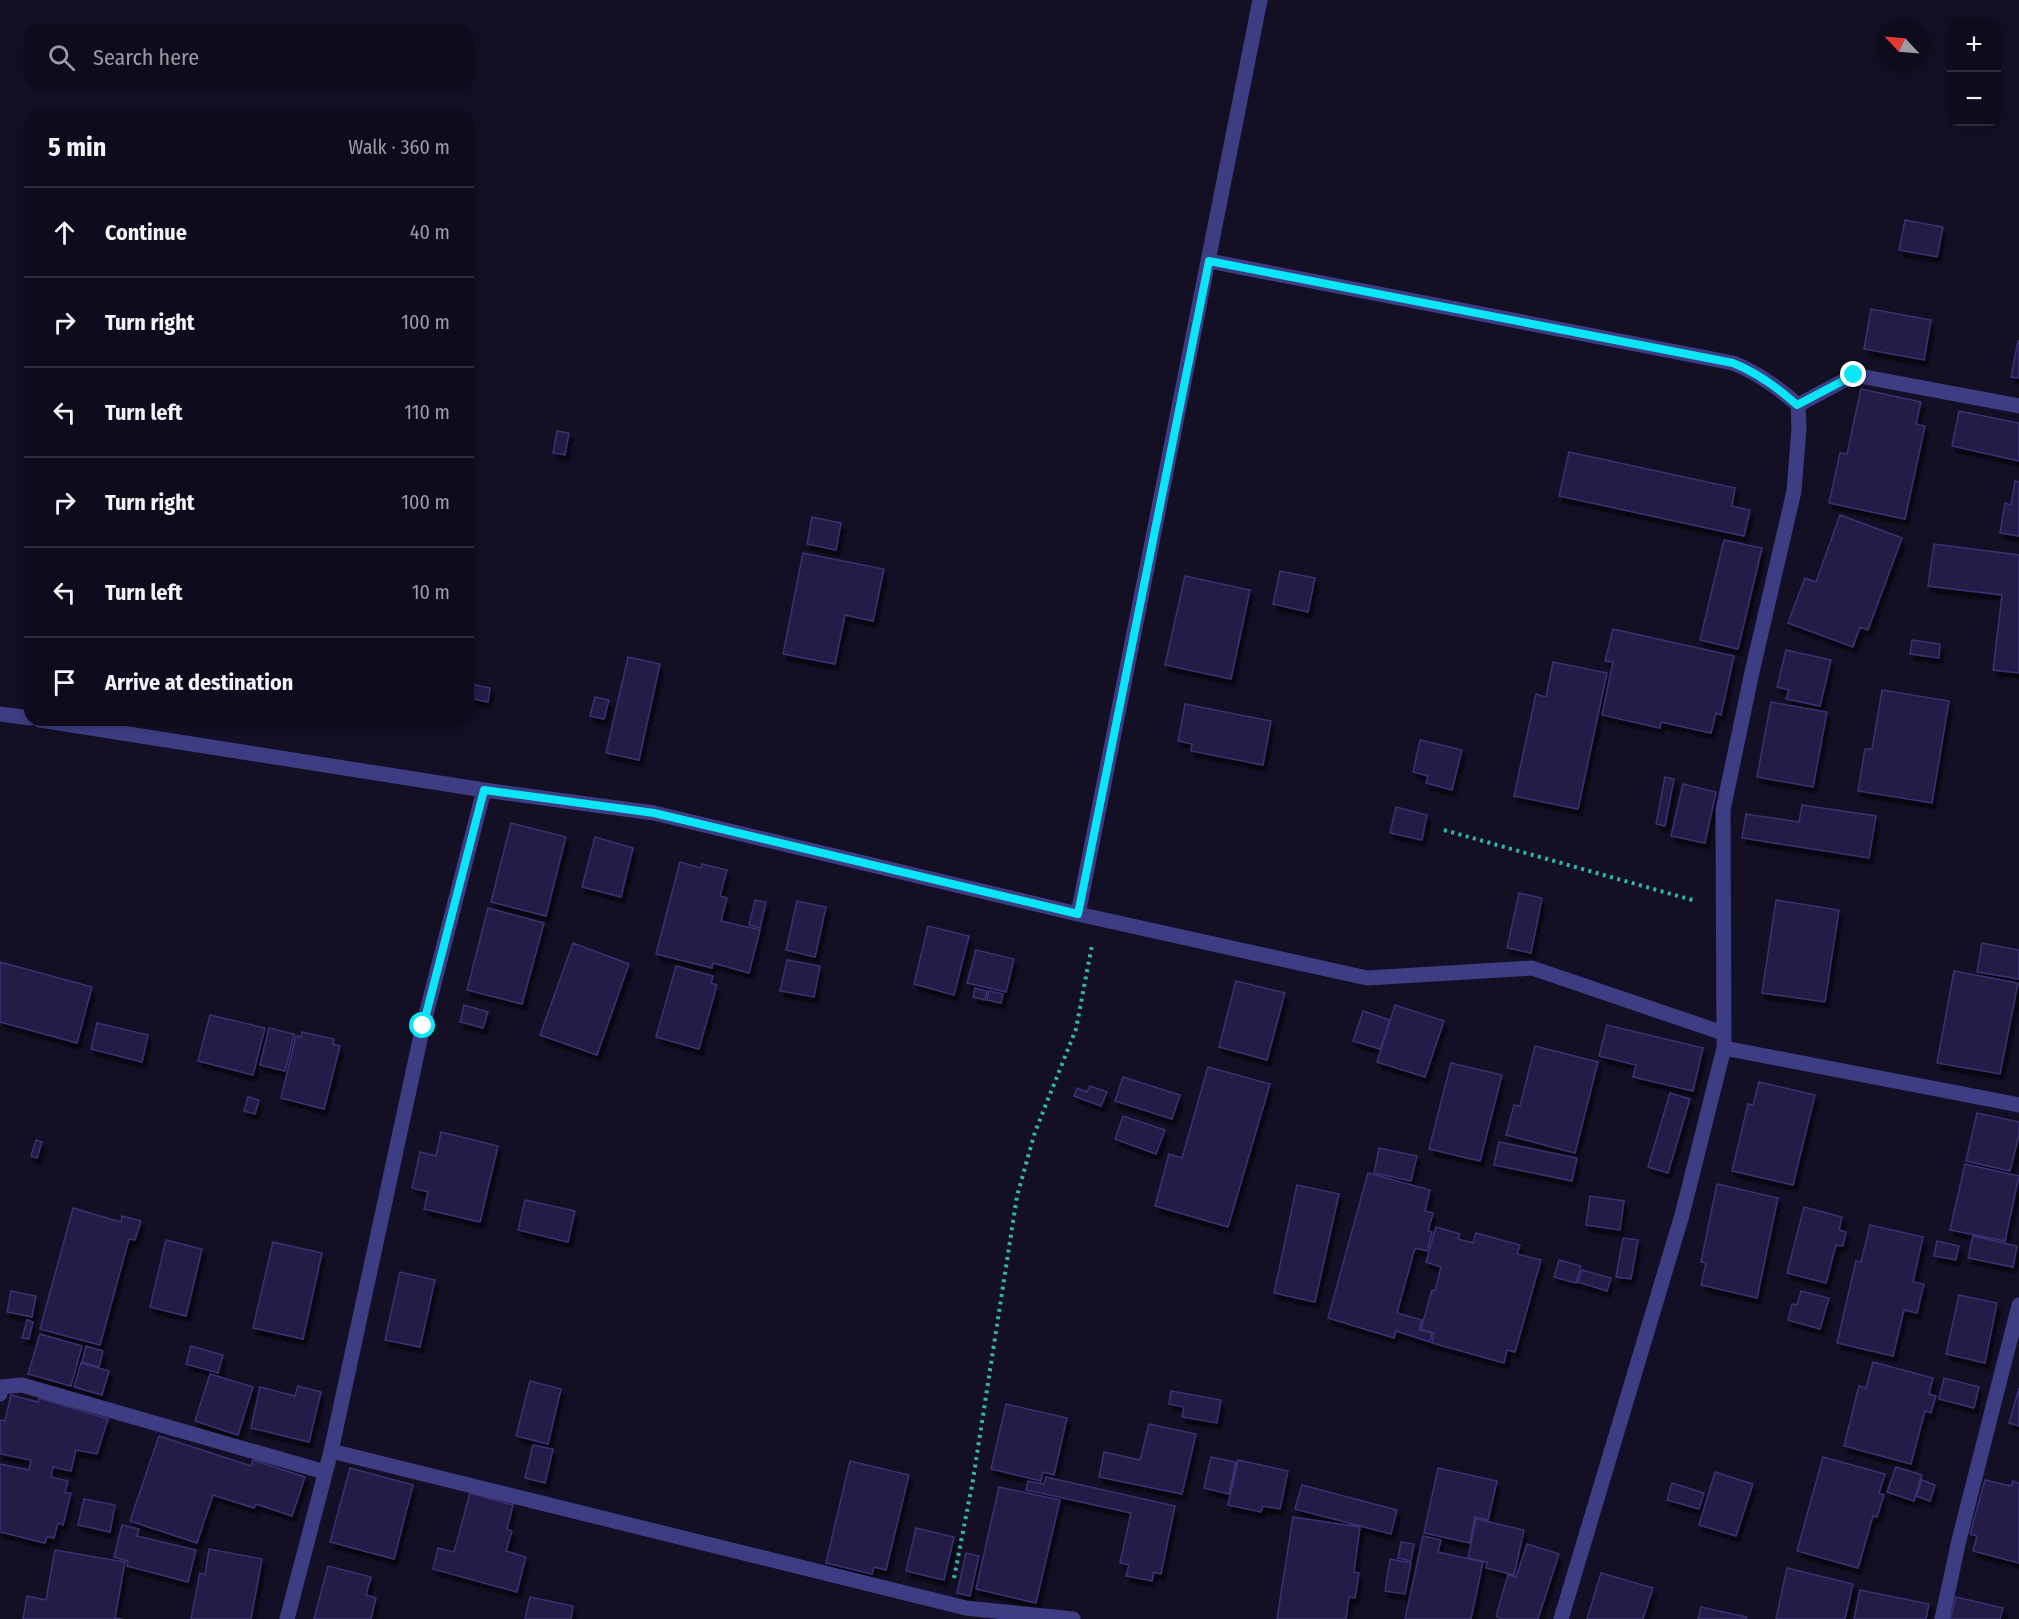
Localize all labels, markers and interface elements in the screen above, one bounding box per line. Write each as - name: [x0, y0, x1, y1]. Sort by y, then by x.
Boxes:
- north arrow: [1875, 18, 1929, 72]
- map controls: [1947, 18, 2001, 126]
- button: +: [1947, 18, 2001, 72]
- search box: [24, 24, 474, 90]
- icon: search: [45, 41, 78, 74]
- text: Search here: [93, 44, 199, 71]
- button: −: [1947, 72, 2001, 126]
- text: 5 min: [48, 132, 106, 163]
- text: Walk · 360 m: [348, 135, 450, 159]
- icon: ahead: [48, 216, 81, 249]
- text: Continue: [105, 219, 187, 246]
- text: 40 m: [410, 220, 450, 244]
- icon: right: [48, 306, 81, 339]
- text: Turn right: [105, 309, 194, 336]
- text: 100 m: [401, 310, 450, 334]
- route end: [1840, 361, 1866, 387]
- icon: left: [48, 396, 81, 429]
- text: Turn left: [105, 399, 183, 426]
- text: 110 m: [404, 400, 450, 424]
- icon: right: [48, 486, 81, 519]
- text: Turn right: [105, 489, 194, 516]
- text: 100 m: [401, 490, 450, 514]
- icon: left: [48, 576, 81, 609]
- text: Turn left: [105, 579, 183, 606]
- text: 10 m: [412, 580, 450, 604]
- icon: arrive: [48, 666, 81, 699]
- text: Arrive at destination: [105, 669, 293, 696]
- route start: [409, 1012, 435, 1038]

